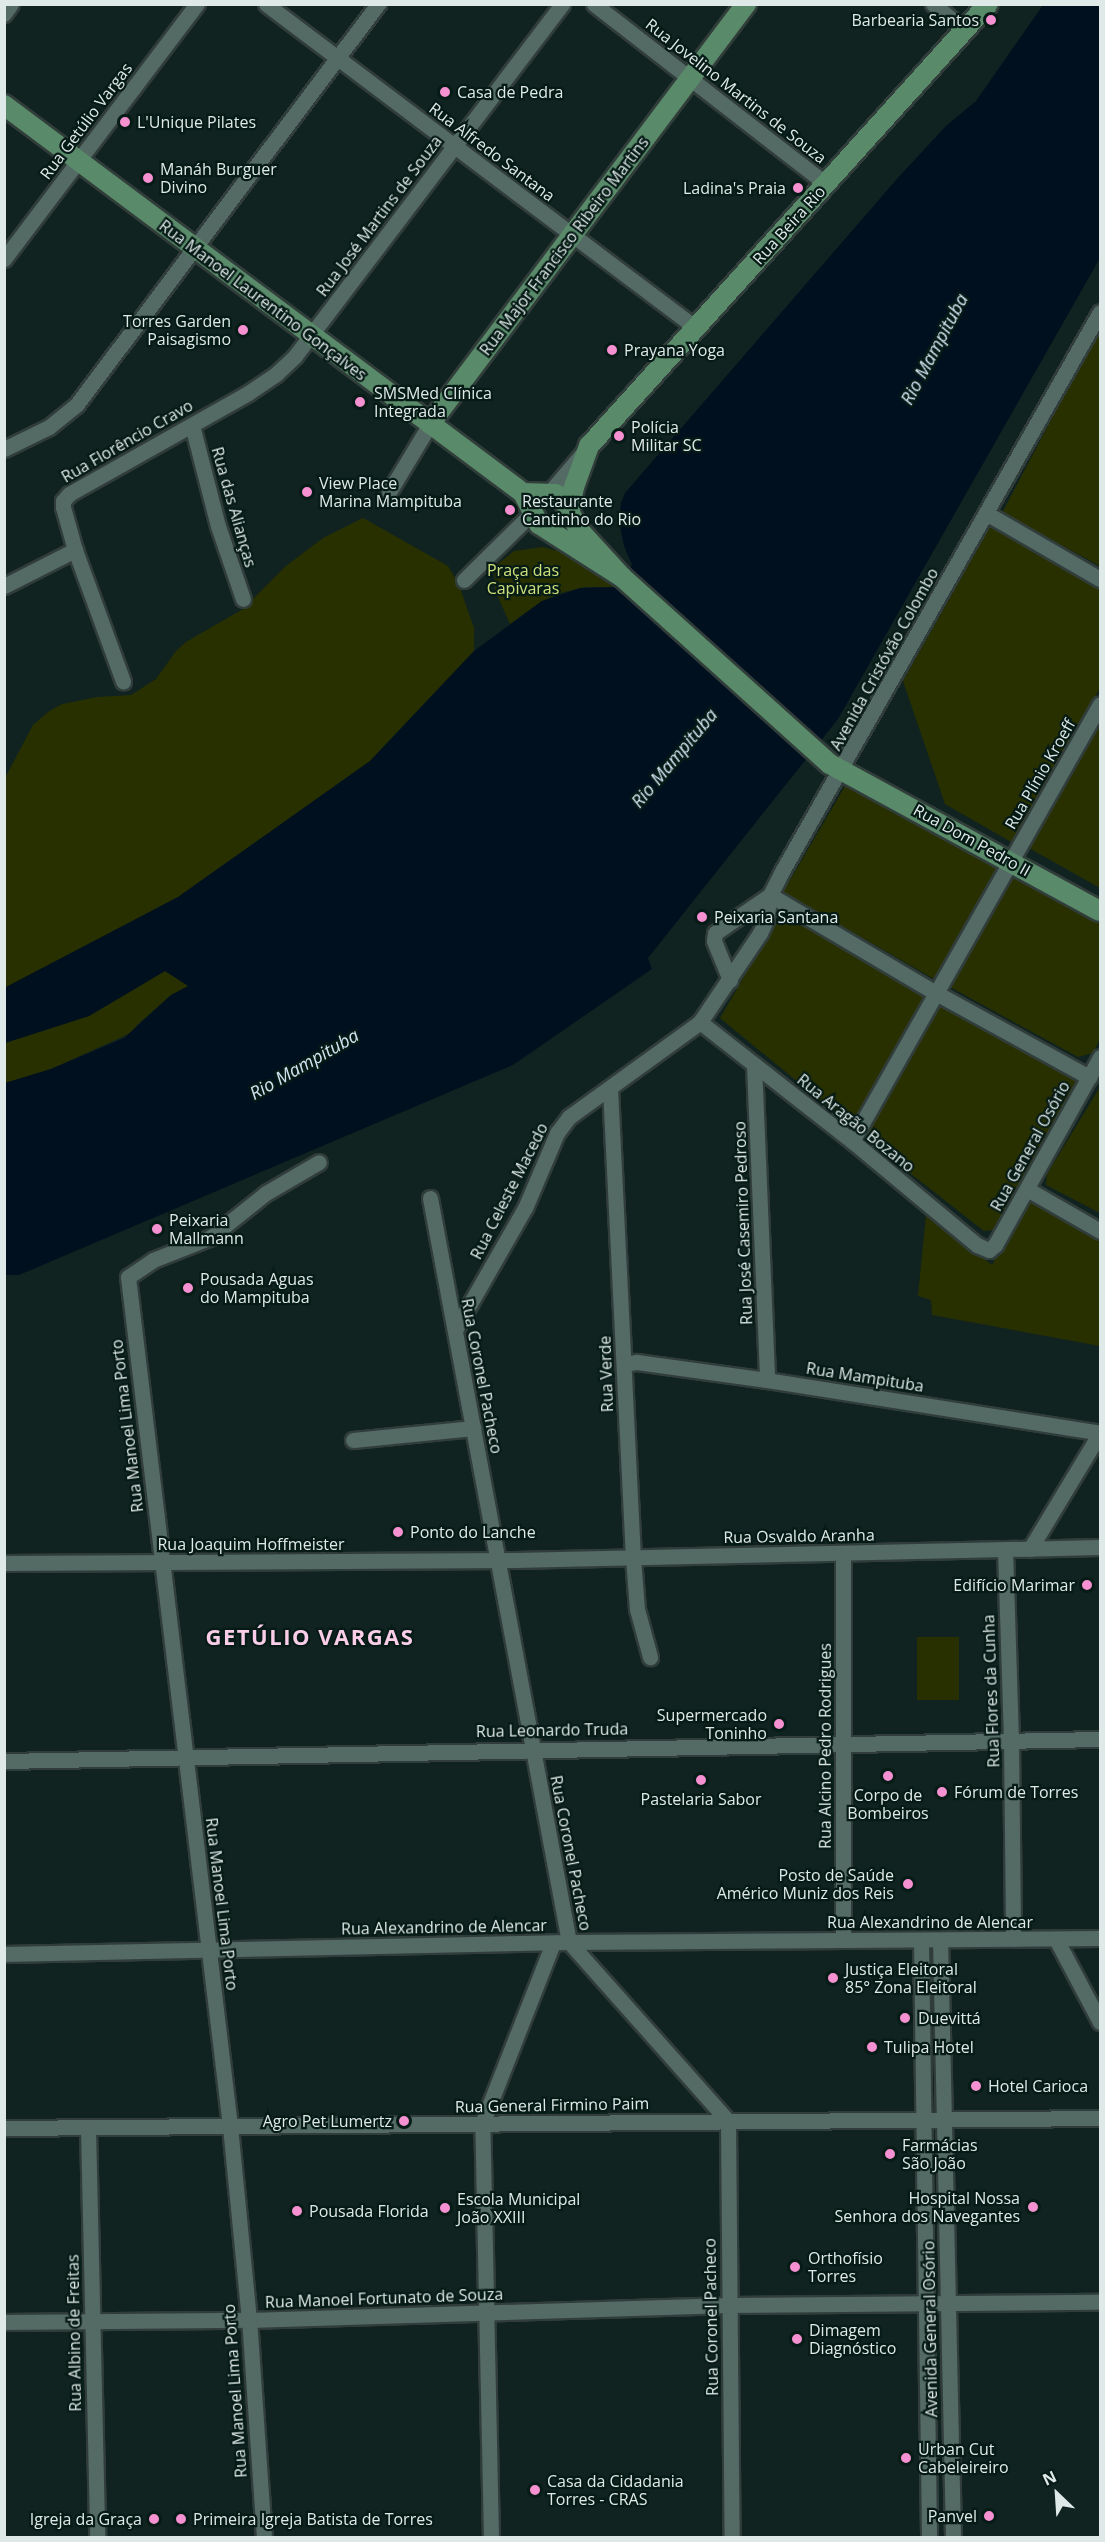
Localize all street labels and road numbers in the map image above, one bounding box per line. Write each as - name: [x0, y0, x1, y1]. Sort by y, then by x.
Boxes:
- street label: Rua Jovelino Martins de Souza: [642, 14, 830, 168]
- street label: Rua Getúlio Vargas: [36, 59, 136, 183]
- street label: Rua Alfredo Santana: [425, 99, 559, 205]
- street label: Rua José Martins de Souza: [312, 132, 446, 300]
- street label: Rua Major Francisco Ribeiro Martins: [475, 133, 653, 359]
- street label: Rua Beira Rio: [749, 182, 829, 268]
- street label: Rua Manoel Laurentino Gonçalves: [156, 216, 370, 384]
- street label: Rua Florêncio Cravo: [58, 396, 196, 486]
- street label: Rua das Alianças: [208, 445, 260, 569]
- street label: Avenida Cristóvão Colombo: [826, 564, 942, 754]
- street label: Rua Plínio Kroeff: [1001, 716, 1079, 832]
- street label: Rua Dom Pedro II: [910, 800, 1034, 880]
- street label: Rua Aragão Bozano: [793, 1070, 919, 1176]
- street label: Rua General Osório: [986, 1078, 1074, 1214]
- street label: Rua Celeste Macedo: [466, 1120, 552, 1262]
- street label: Rua José Casemiro Pedroso: [730, 1121, 756, 1325]
- street label: Rua Coronel Pacheco: [458, 1297, 506, 1455]
- street label: Rua Verde: [595, 1335, 617, 1413]
- street label: Rua Manoel Lima Porto: [107, 1338, 147, 1514]
- street label: Rua Mampituba: [805, 1358, 925, 1396]
- street label: Rua Osvaldo Aranha: [723, 1525, 875, 1547]
- street label: Rua Joaquim Hoffmeister: [157, 1534, 345, 1554]
- street label: Rua Flores da Cunha: [979, 1614, 1003, 1768]
- street label: Rua Alcino Pedro Rodrigues: [815, 1643, 835, 1849]
- street label: Rua Leonardo Truda: [476, 1719, 628, 1741]
- street label: Rua Coronel Pacheco: [547, 1774, 595, 1932]
- street label: Rua Manoel Lima Porto: [202, 1816, 242, 1992]
- street label: Rua Alexandrino de Alencar: [827, 1912, 1033, 1932]
- street label: Rua Alexandrino de Alencar: [341, 1916, 547, 1938]
- street label: Rua General Firmino Paim: [455, 2094, 649, 2116]
- street label: Rua Coronel Pacheco: [700, 2238, 722, 2396]
- street label: Avenida General Osório: [919, 2240, 941, 2418]
- street label: Rua Albino de Freitas: [63, 2254, 85, 2412]
- street label: Rua Manoel Fortunato de Souza: [265, 2284, 503, 2312]
- street label: Rua Manoel Lima Porto: [219, 2304, 251, 2478]

